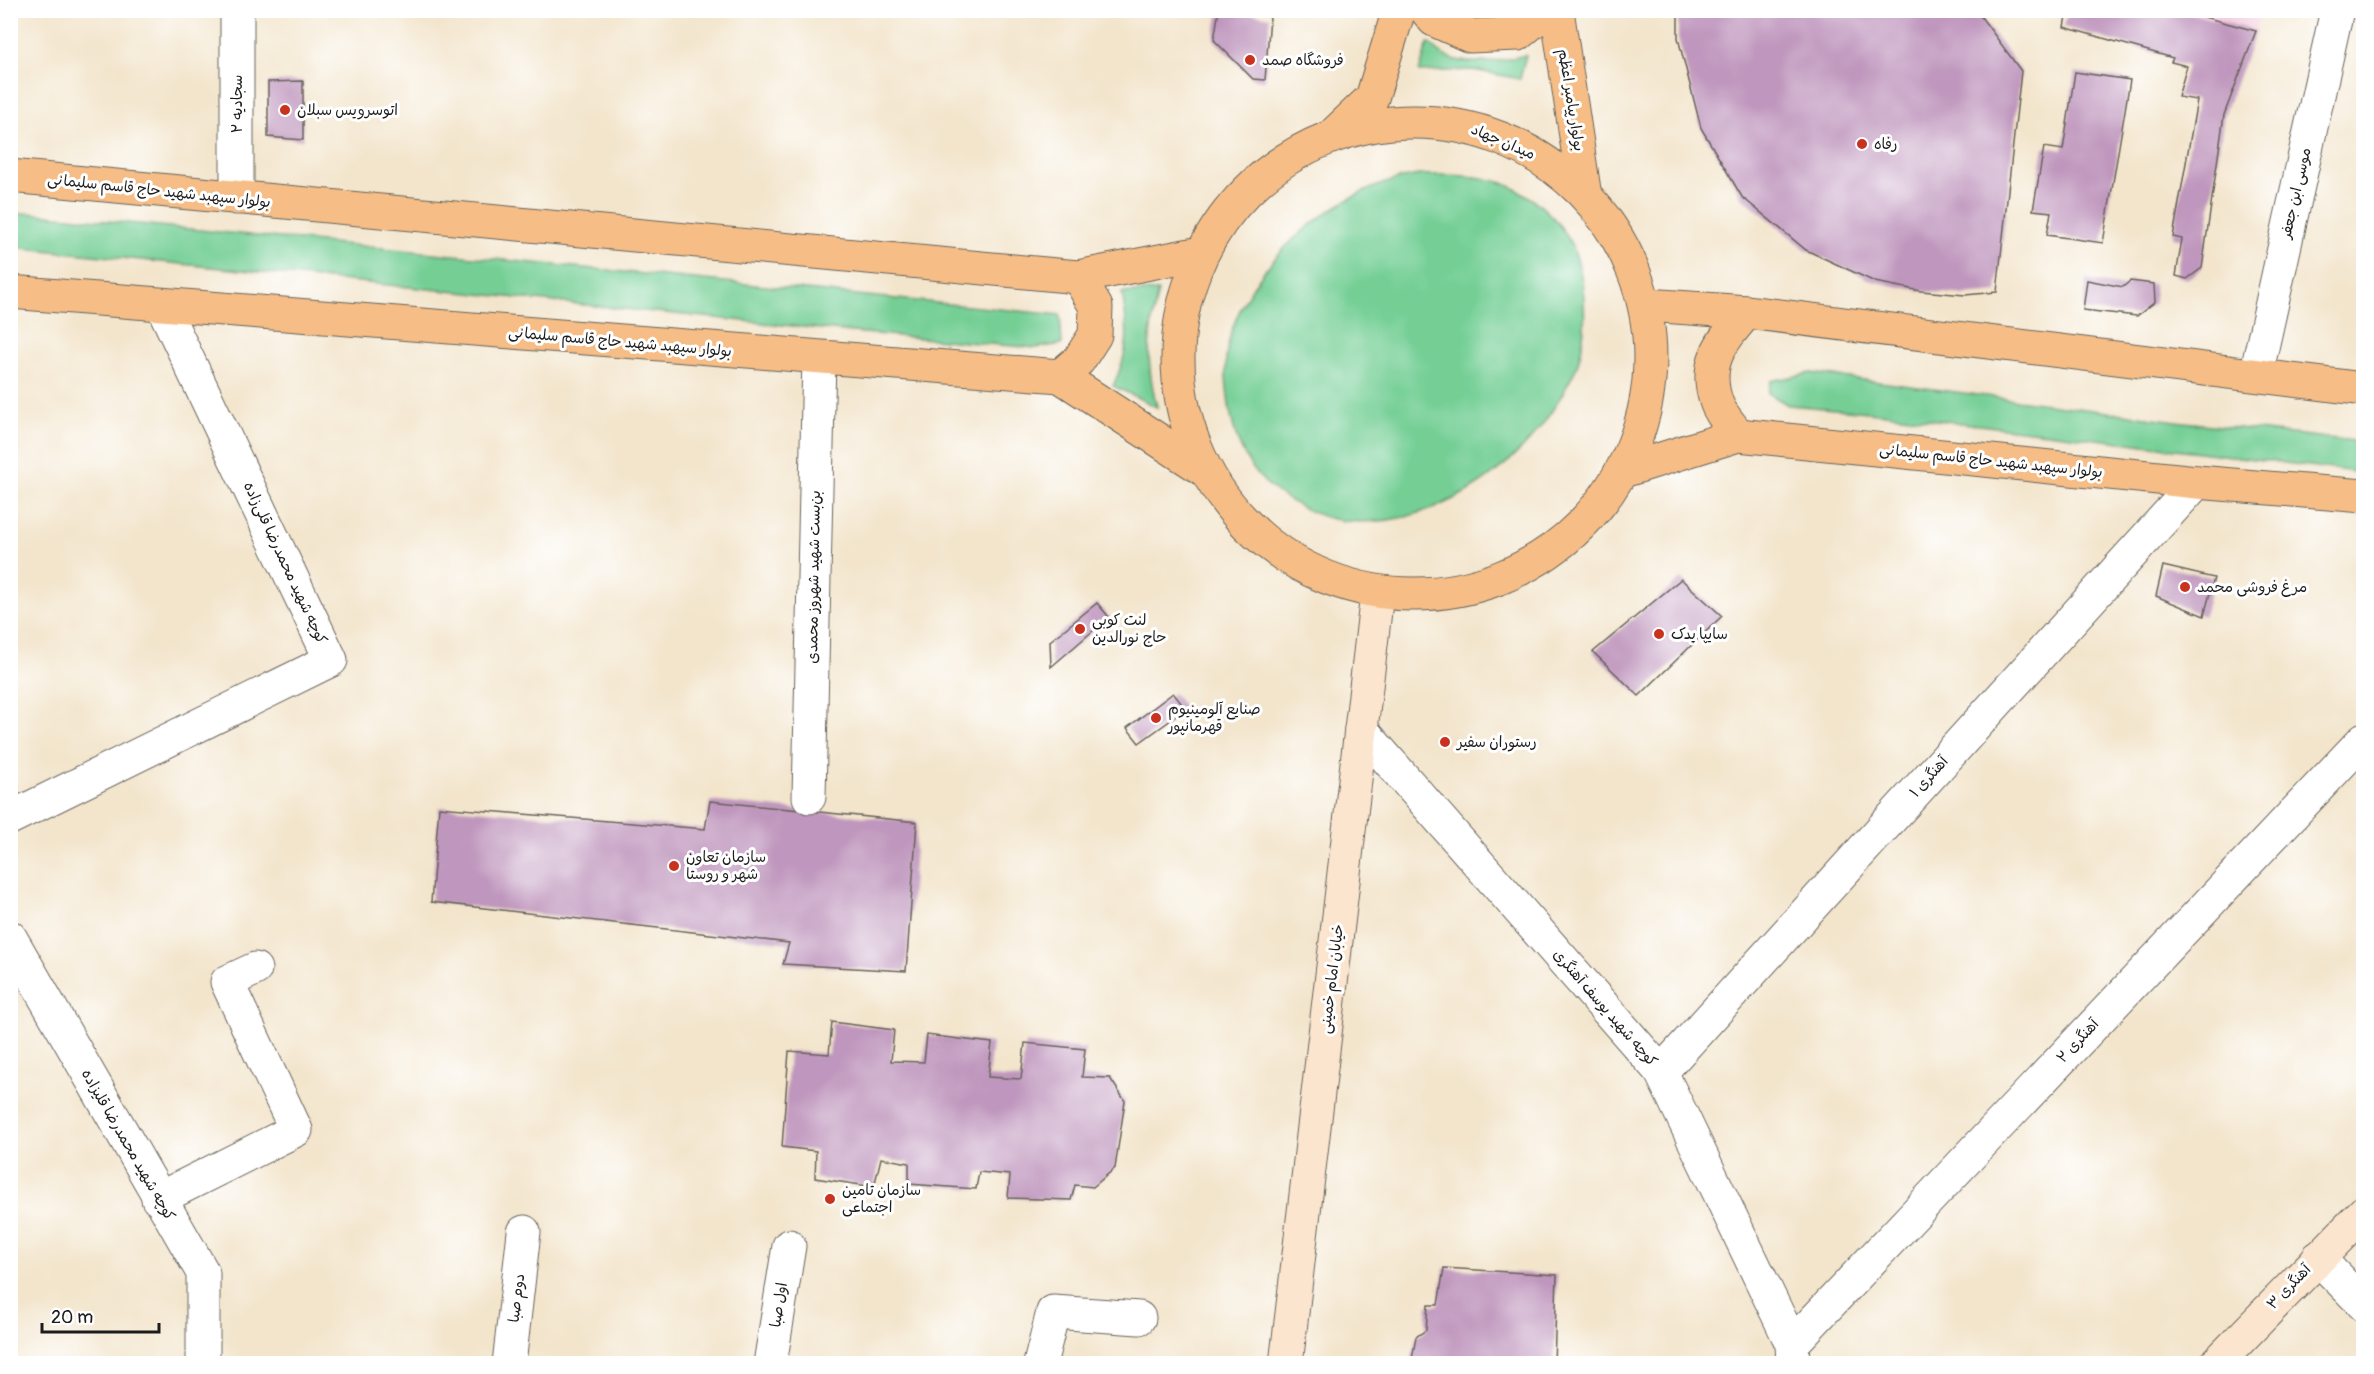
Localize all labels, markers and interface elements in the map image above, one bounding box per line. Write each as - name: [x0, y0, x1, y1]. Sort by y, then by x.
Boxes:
- street label: بولوار پیامبر اعظم: [1552, 48, 1588, 153]
- place label: فروشگاه صمد: [1262, 51, 1344, 70]
- marker: فروشگاه صمد: [1243, 53, 1257, 67]
- street label: سجادیه ۲: [228, 75, 247, 133]
- place label: اتوسرویس سبلان: [297, 101, 398, 120]
- marker: اتوسرویس سبلان: [278, 103, 292, 117]
- street label: میدان جهاد: [1468, 120, 1538, 164]
- place label: رفاه: [1874, 135, 1898, 154]
- marker: رفاه: [1855, 137, 1869, 151]
- street label: موسی ابن جعفر: [2276, 146, 2316, 242]
- street label: بولوار سپهبد شهید حاج قاسم سلیمانی: [46, 170, 272, 214]
- street label: بولوار سپهبد شهید حاج قاسم سلیمانی: [507, 323, 733, 363]
- street label: بولوار سپهبد شهید حاج قاسم سلیمانی: [1878, 440, 2104, 484]
- street label: کوچه شهید محمدرضا قلی‌زاده: [239, 479, 331, 647]
- street label: بن‌بست شهید شهروز محمدی: [803, 490, 825, 664]
- place label: مرغ فروشی محمد: [2197, 578, 2307, 597]
- marker: مرغ فروشی محمد: [2178, 580, 2192, 594]
- place label: لنت کوبی حاج نورالدین: [1092, 611, 1167, 647]
- marker: لنت کوبی حاج نورالدین: [1073, 622, 1087, 636]
- place label: سایپا یدک: [1671, 625, 1728, 644]
- marker: سایپا یدک: [1652, 627, 1666, 641]
- place label: صنایع آلومینیوم قهرمانپور: [1167, 700, 1261, 736]
- marker: صنایع آلومینیوم قهرمانپور: [1149, 711, 1163, 725]
- place label: رستوران سفیر: [1455, 733, 1537, 752]
- marker: رستوران سفیر: [1438, 735, 1452, 749]
- street label: آهنگری ۱: [1906, 752, 1953, 802]
- place label: سازمان تعاون شهر و روستا: [686, 848, 766, 884]
- marker: سازمان تعاون شهر و روستا: [667, 859, 681, 873]
- street label: خیابان امام خمینی: [1316, 923, 1349, 1035]
- street label: کوچه شهید یوسف آهنگری: [1549, 945, 1661, 1071]
- street label: آهنگری ۲: [2053, 1014, 2104, 1067]
- street label: کوچه شهید محمدرضا قلیزاده: [77, 1066, 179, 1224]
- place label: سازمان تامین اجتماعی: [842, 1181, 921, 1217]
- marker: سازمان تامین اجتماعی: [823, 1192, 837, 1206]
- street label: آهنگری ۳: [2263, 1259, 2316, 1314]
- street label: دوم صبا: [505, 1273, 531, 1324]
- street label: اول صبا: [766, 1281, 792, 1329]
- scale bar: [42, 1296, 159, 1334]
- text: 20 m: [51, 1306, 93, 1329]

